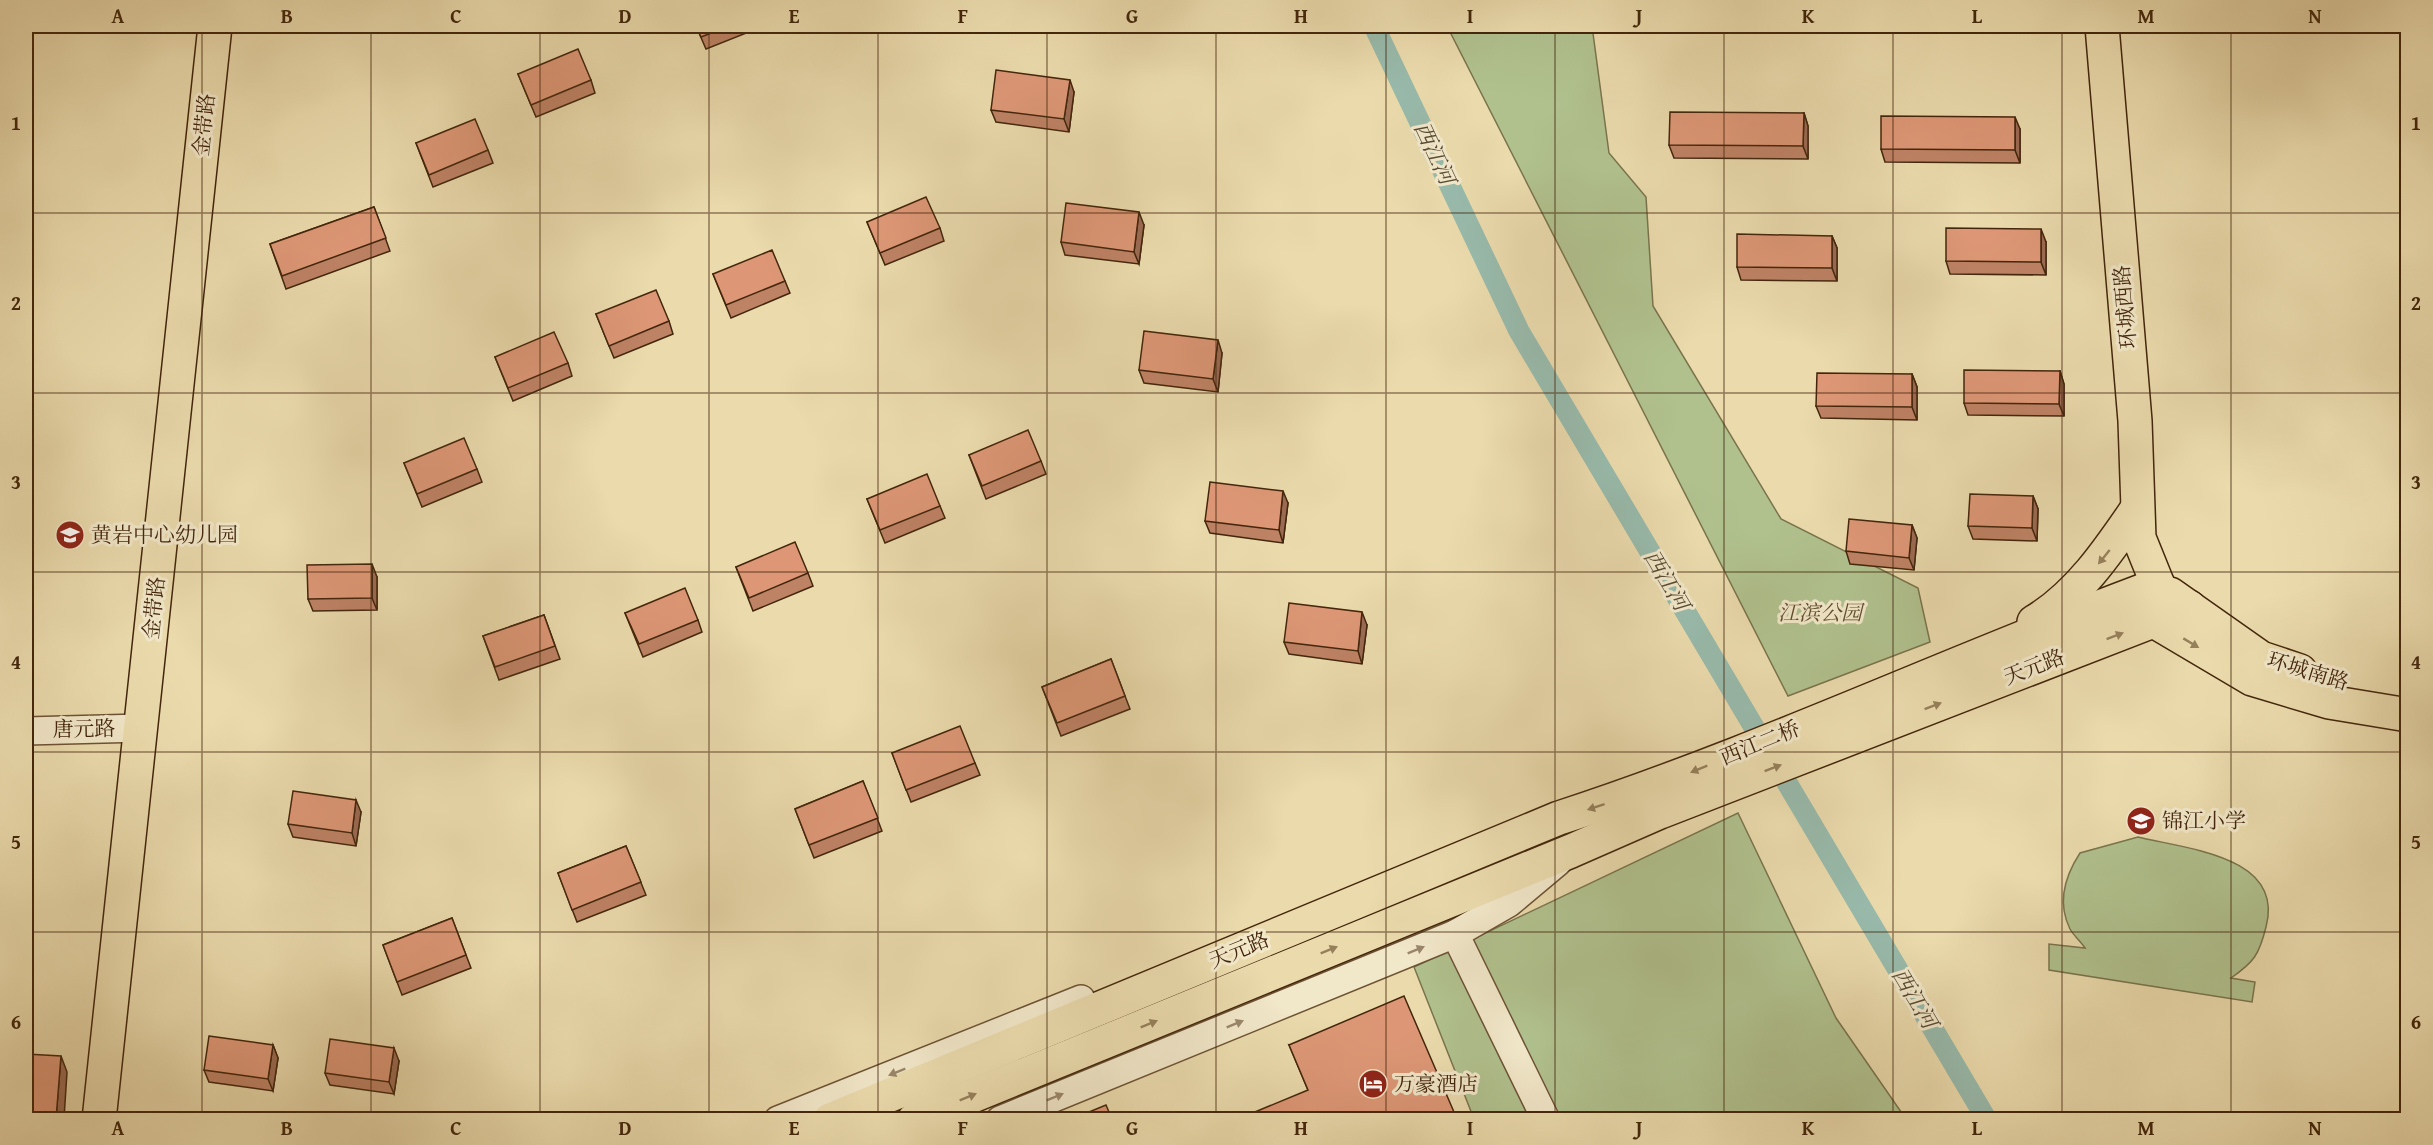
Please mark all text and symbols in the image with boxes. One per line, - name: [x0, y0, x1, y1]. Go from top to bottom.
- text: A: [112, 1, 125, 30]
- text: B: [281, 1, 293, 30]
- text: C: [450, 1, 462, 30]
- text: D: [618, 1, 632, 30]
- text: E: [789, 1, 800, 30]
- text: F: [958, 1, 968, 30]
- text: G: [1126, 1, 1138, 30]
- text: H: [1294, 1, 1308, 30]
- text: I: [1467, 1, 1473, 30]
- text: J: [1633, 1, 1643, 30]
- text: K: [1802, 1, 1815, 30]
- text: L: [1972, 1, 1983, 30]
- text: M: [2137, 1, 2155, 30]
- text: N: [2308, 1, 2322, 30]
- street label: 金带路: [185, 92, 222, 158]
- text: 1: [11, 108, 21, 137]
- text: 1: [2411, 108, 2421, 137]
- water label: 西江河: [1407, 116, 1465, 193]
- street label: 环城西路: [2105, 264, 2144, 350]
- text: 2: [11, 288, 21, 317]
- text: 2: [2411, 288, 2421, 317]
- text: 3: [11, 467, 21, 496]
- text: 3: [2411, 467, 2421, 496]
- school or university icon: 黄岩中心幼儿园: [54, 519, 86, 551]
- place label: 黄岩中心幼儿园: [91, 519, 238, 550]
- water label: 西江河: [1636, 543, 1700, 620]
- one-way arrow: [2098, 549, 2111, 564]
- street label: 金带路: [135, 575, 172, 641]
- park label: 江滨公园: [1778, 597, 1865, 628]
- one-way arrow: [2106, 631, 2124, 640]
- one-way arrow: [2183, 638, 2199, 649]
- street label: 天元路: [1999, 641, 2069, 692]
- street label: 环城南路: [2263, 643, 2353, 698]
- text: 4: [11, 647, 21, 676]
- text: 4: [2411, 647, 2421, 676]
- one-way arrow: [1924, 700, 1942, 710]
- street label: 唐元路: [52, 712, 116, 745]
- street label: 西江二桥: [1715, 712, 1805, 773]
- one-way arrow: [1764, 762, 1782, 772]
- one-way arrow: [1689, 764, 1707, 774]
- one-way arrow: [1587, 802, 1605, 812]
- school or university icon: 锦江小学: [2125, 805, 2157, 837]
- place label: 锦江小学: [2162, 805, 2246, 836]
- text: 5: [11, 827, 21, 856]
- text: 5: [2411, 827, 2421, 856]
- street label: 天元路: [1204, 923, 1274, 976]
- one-way arrow: [1321, 945, 1339, 955]
- one-way arrow: [1407, 945, 1425, 955]
- water label: 西江河: [1884, 961, 1948, 1038]
- text: 6: [11, 1007, 21, 1036]
- text: 6: [2411, 1007, 2421, 1036]
- one-way arrow: [1140, 1019, 1158, 1028]
- one-way arrow: [1226, 1019, 1244, 1028]
- one-way arrow: [888, 1068, 906, 1077]
- hotel icon: 万豪酒店: [1357, 1068, 1389, 1100]
- place label: 万豪酒店: [1394, 1068, 1478, 1099]
- one-way arrow: [960, 1092, 978, 1102]
- one-way arrow: [1046, 1092, 1064, 1102]
- text: A: [112, 1113, 125, 1142]
- text: B: [281, 1113, 293, 1142]
- text: C: [450, 1113, 462, 1142]
- text: D: [618, 1113, 632, 1142]
- text: E: [789, 1113, 800, 1142]
- text: F: [958, 1113, 968, 1142]
- text: G: [1126, 1113, 1138, 1142]
- text: H: [1294, 1113, 1308, 1142]
- text: I: [1467, 1113, 1473, 1142]
- text: J: [1633, 1113, 1643, 1142]
- text: K: [1802, 1113, 1815, 1142]
- text: L: [1972, 1113, 1983, 1142]
- text: M: [2137, 1113, 2155, 1142]
- text: N: [2308, 1113, 2322, 1142]

